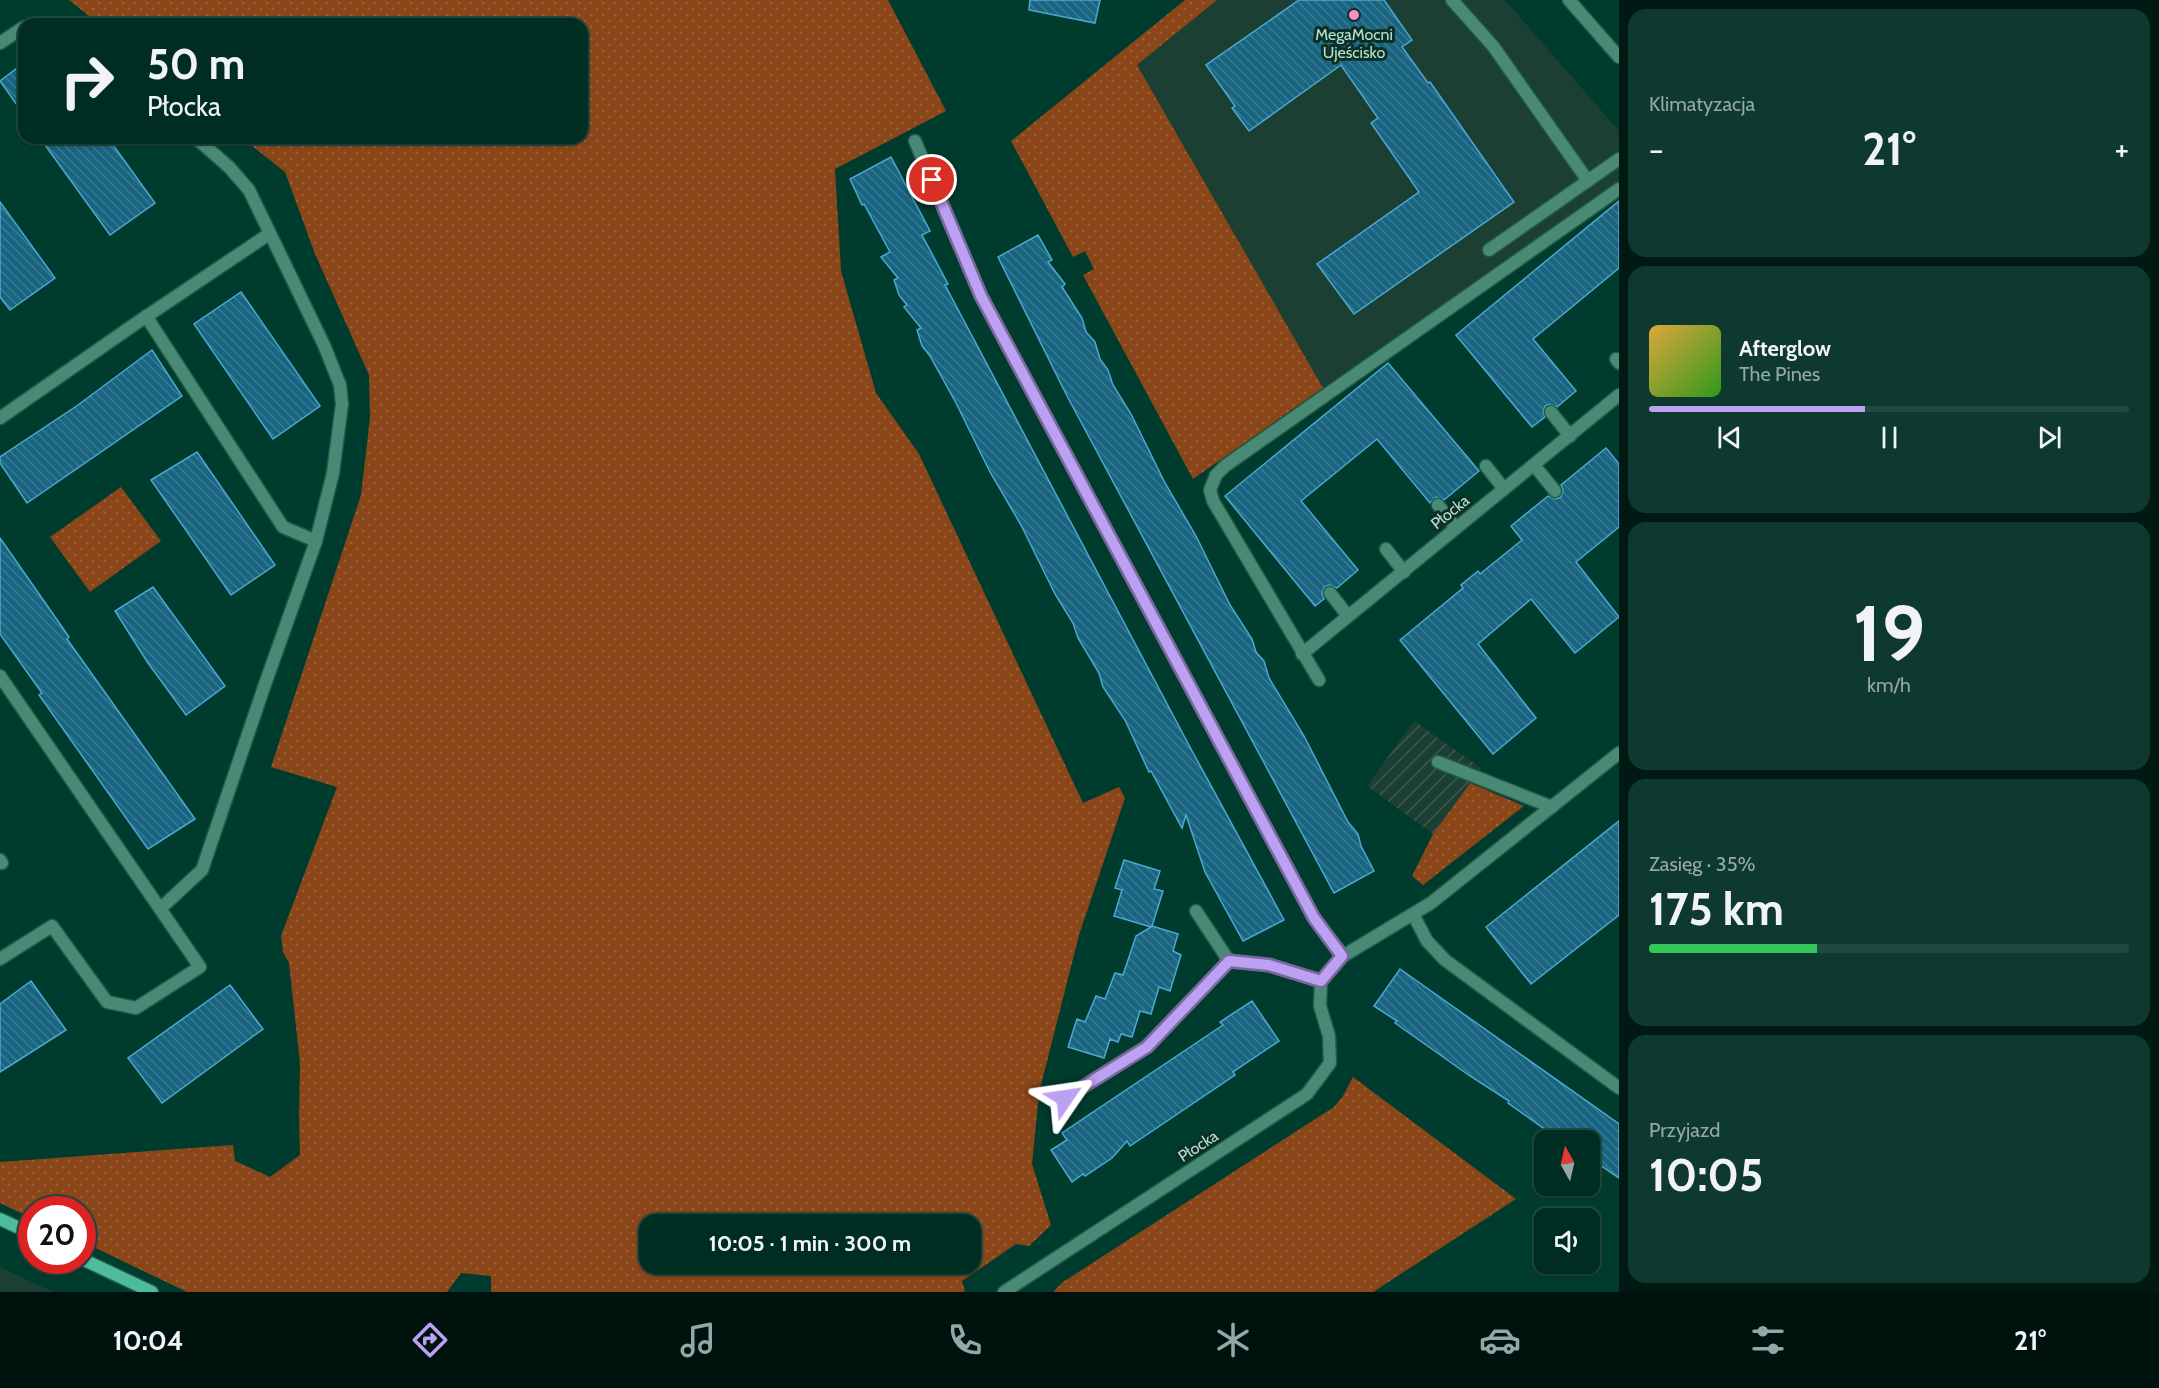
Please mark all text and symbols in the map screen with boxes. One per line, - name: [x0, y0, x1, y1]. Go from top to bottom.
- marker: MegaMocni Ujeścisko: [1347, 8, 1361, 22]
- place label: MegaMocni Ujeścisko: [1315, 25, 1393, 62]
- text: 50 m: [147, 38, 245, 90]
- icon: right: [48, 42, 126, 120]
- text: Płocka: [147, 90, 221, 123]
- text: Klimatyzacja: [1649, 92, 1755, 116]
- text: 21°: [1862, 122, 1916, 176]
- text: −: [1649, 129, 1664, 169]
- text: +: [2114, 129, 2129, 169]
- pin: [906, 154, 957, 205]
- icon: arrive: [915, 163, 948, 196]
- text: Afterglow: [1739, 335, 1831, 362]
- text: The Pines: [1739, 362, 1820, 386]
- icon: previous: [1713, 421, 1746, 454]
- icon: pause: [1873, 421, 1906, 454]
- icon: next: [2033, 421, 2066, 454]
- street label: Płocka: [1427, 491, 1473, 533]
- text: 19: [1853, 586, 1925, 681]
- text: km/h: [1867, 673, 1911, 697]
- text: Zasięg · 35%: [1649, 852, 1755, 876]
- text: 175 km: [1649, 882, 1784, 936]
- position arrow: [1033, 1066, 1097, 1130]
- text: Przyjazd: [1649, 1118, 1720, 1142]
- street label: Płocka: [1174, 1126, 1222, 1166]
- north arrow: [1534, 1130, 1600, 1196]
- map controls: [1534, 1130, 1600, 1274]
- text: 10:05: [1649, 1148, 1763, 1202]
- speed limit sign: 20: [18, 1196, 96, 1274]
- button: sound: [1534, 1208, 1600, 1274]
- text: 10:05 · 1 min · 300 m: [709, 1230, 911, 1257]
- icon: directions: [409, 1319, 451, 1361]
- icon: music: [677, 1319, 719, 1361]
- icon: phone: [944, 1319, 986, 1361]
- icon: climate: [1212, 1319, 1254, 1361]
- icon: car: [1479, 1319, 1521, 1361]
- icon: filters: [1747, 1319, 1789, 1361]
- text: 10:04: [113, 1324, 184, 1357]
- text: 21°: [2014, 1324, 2046, 1357]

